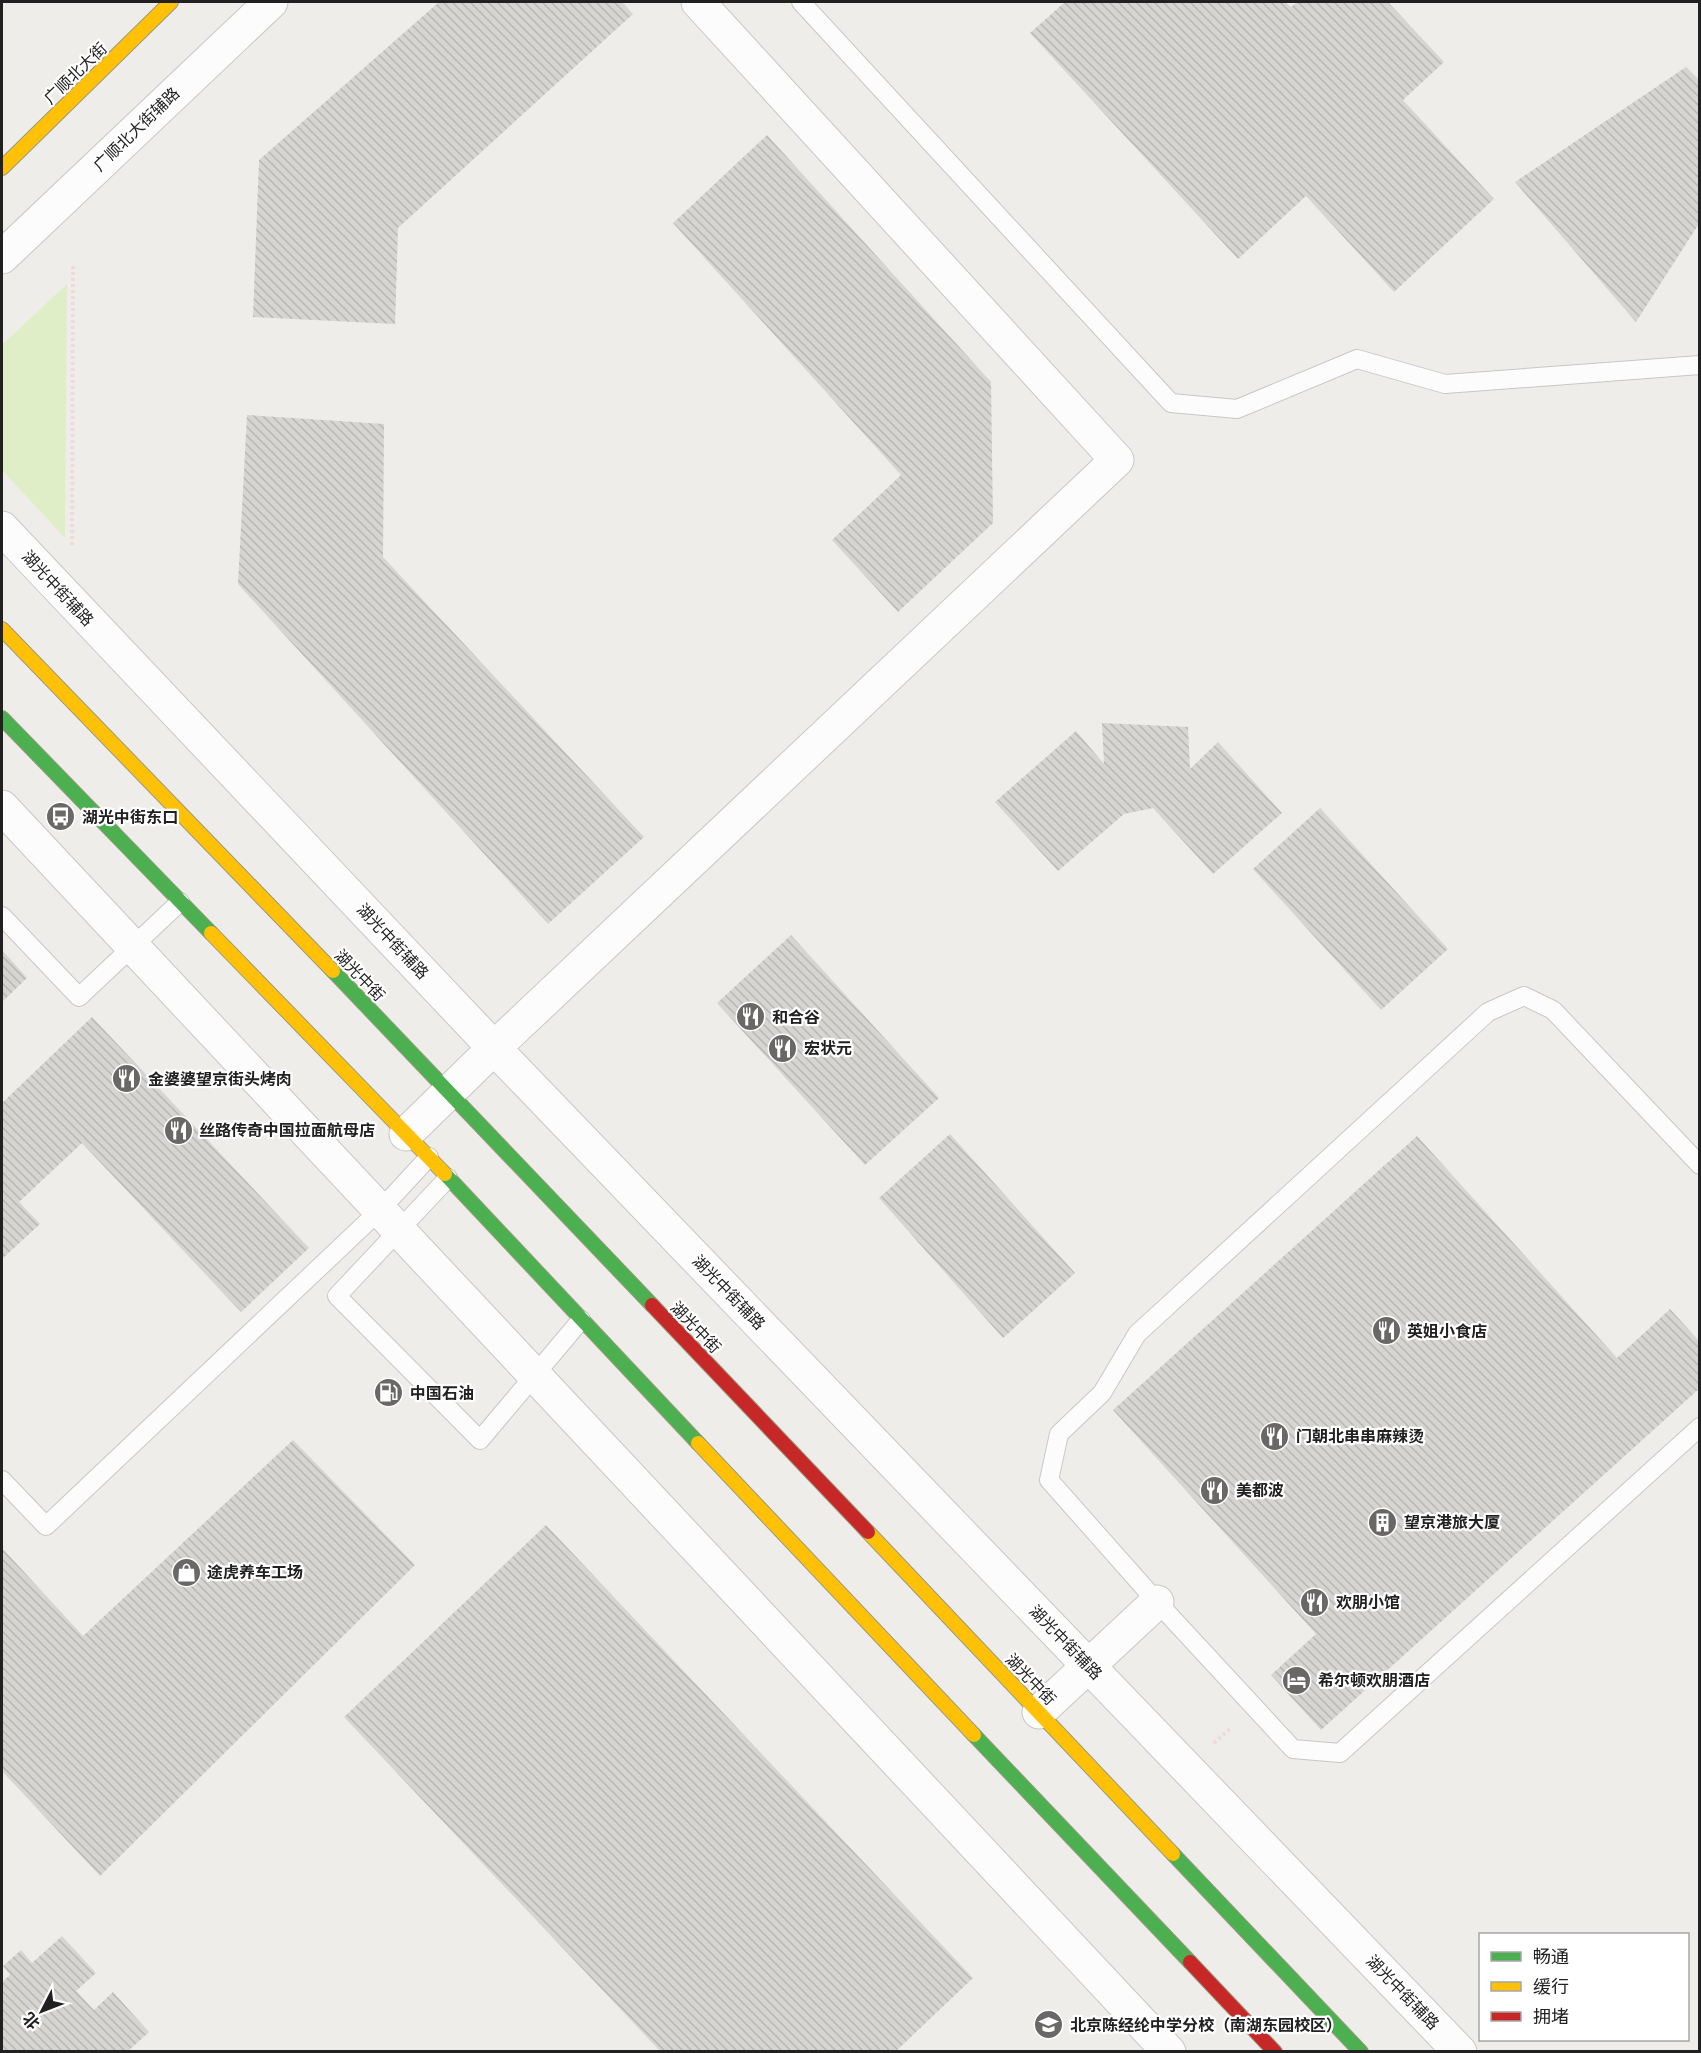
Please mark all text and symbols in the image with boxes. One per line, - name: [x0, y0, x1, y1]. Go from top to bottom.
- street label: 广顺北大街: [39, 38, 111, 108]
- street label: 广顺北大街辅路: [89, 83, 183, 175]
- street label: 湖光中街辅路: [18, 546, 98, 630]
- bus stop icon: 湖光中街东口: [45, 801, 77, 833]
- place label: 湖光中街东口: [82, 807, 178, 827]
- street label: 湖光中街辅路: [353, 899, 433, 983]
- street label: 湖光中街: [331, 945, 389, 1005]
- restaurant icon: 和合谷: [735, 1001, 767, 1033]
- place label: 和合谷: [772, 1007, 820, 1027]
- restaurant icon: 宏状元: [767, 1032, 799, 1064]
- place label: 宏状元: [804, 1038, 852, 1058]
- restaurant icon: 金婆婆望京街头烤肉: [111, 1063, 143, 1095]
- place label: 金婆婆望京街头烤肉: [148, 1069, 292, 1089]
- restaurant icon: 丝路传奇中国拉面航母店: [162, 1114, 194, 1146]
- place label: 丝路传奇中国拉面航母店: [199, 1120, 375, 1140]
- street label: 湖光中街辅路: [689, 1251, 769, 1333]
- street label: 湖光中街: [667, 1297, 725, 1357]
- restaurant icon: 英姐小食店: [1370, 1315, 1402, 1347]
- place label: 英姐小食店: [1407, 1321, 1487, 1341]
- fuel station icon: 中国石油: [373, 1377, 405, 1409]
- place label: 中国石油: [410, 1383, 474, 1403]
- restaurant icon: 门朝北串串麻辣烫: [1259, 1420, 1291, 1452]
- place label: 门朝北串串麻辣烫: [1296, 1426, 1424, 1446]
- restaurant icon: 美都波: [1199, 1474, 1231, 1506]
- place label: 美都波: [1236, 1480, 1284, 1500]
- building icon: 望京港旅大厦: [1367, 1506, 1399, 1538]
- place label: 望京港旅大厦: [1404, 1512, 1500, 1532]
- shop icon: 途虎养车工场: [170, 1556, 202, 1588]
- place label: 途虎养车工场: [207, 1562, 303, 1582]
- restaurant icon: 欢朋小馆: [1299, 1586, 1331, 1618]
- place label: 欢朋小馆: [1336, 1592, 1400, 1612]
- street label: 湖光中街辅路: [1026, 1601, 1106, 1683]
- street label: 湖光中街: [1002, 1649, 1060, 1709]
- hotel icon: 希尔顿欢朋酒店: [1281, 1664, 1313, 1696]
- place label: 希尔顿欢朋酒店: [1318, 1670, 1430, 1690]
- legend: [1479, 1933, 1689, 2041]
- text: 畅通: [1533, 1945, 1569, 1968]
- street label: 湖光中街辅路: [1362, 1951, 1444, 2033]
- text: 缓行: [1533, 1975, 1569, 1998]
- north arrow: [12, 1981, 72, 2041]
- text: 拥堵: [1533, 2005, 1569, 2028]
- text: 北: [18, 2008, 44, 2034]
- school or university icon: 北京陈经纶中学分校（南湖东园校区）: [1033, 2009, 1065, 2041]
- place label: 北京陈经纶中学分校（南湖东园校区）: [1070, 2015, 1342, 2035]

